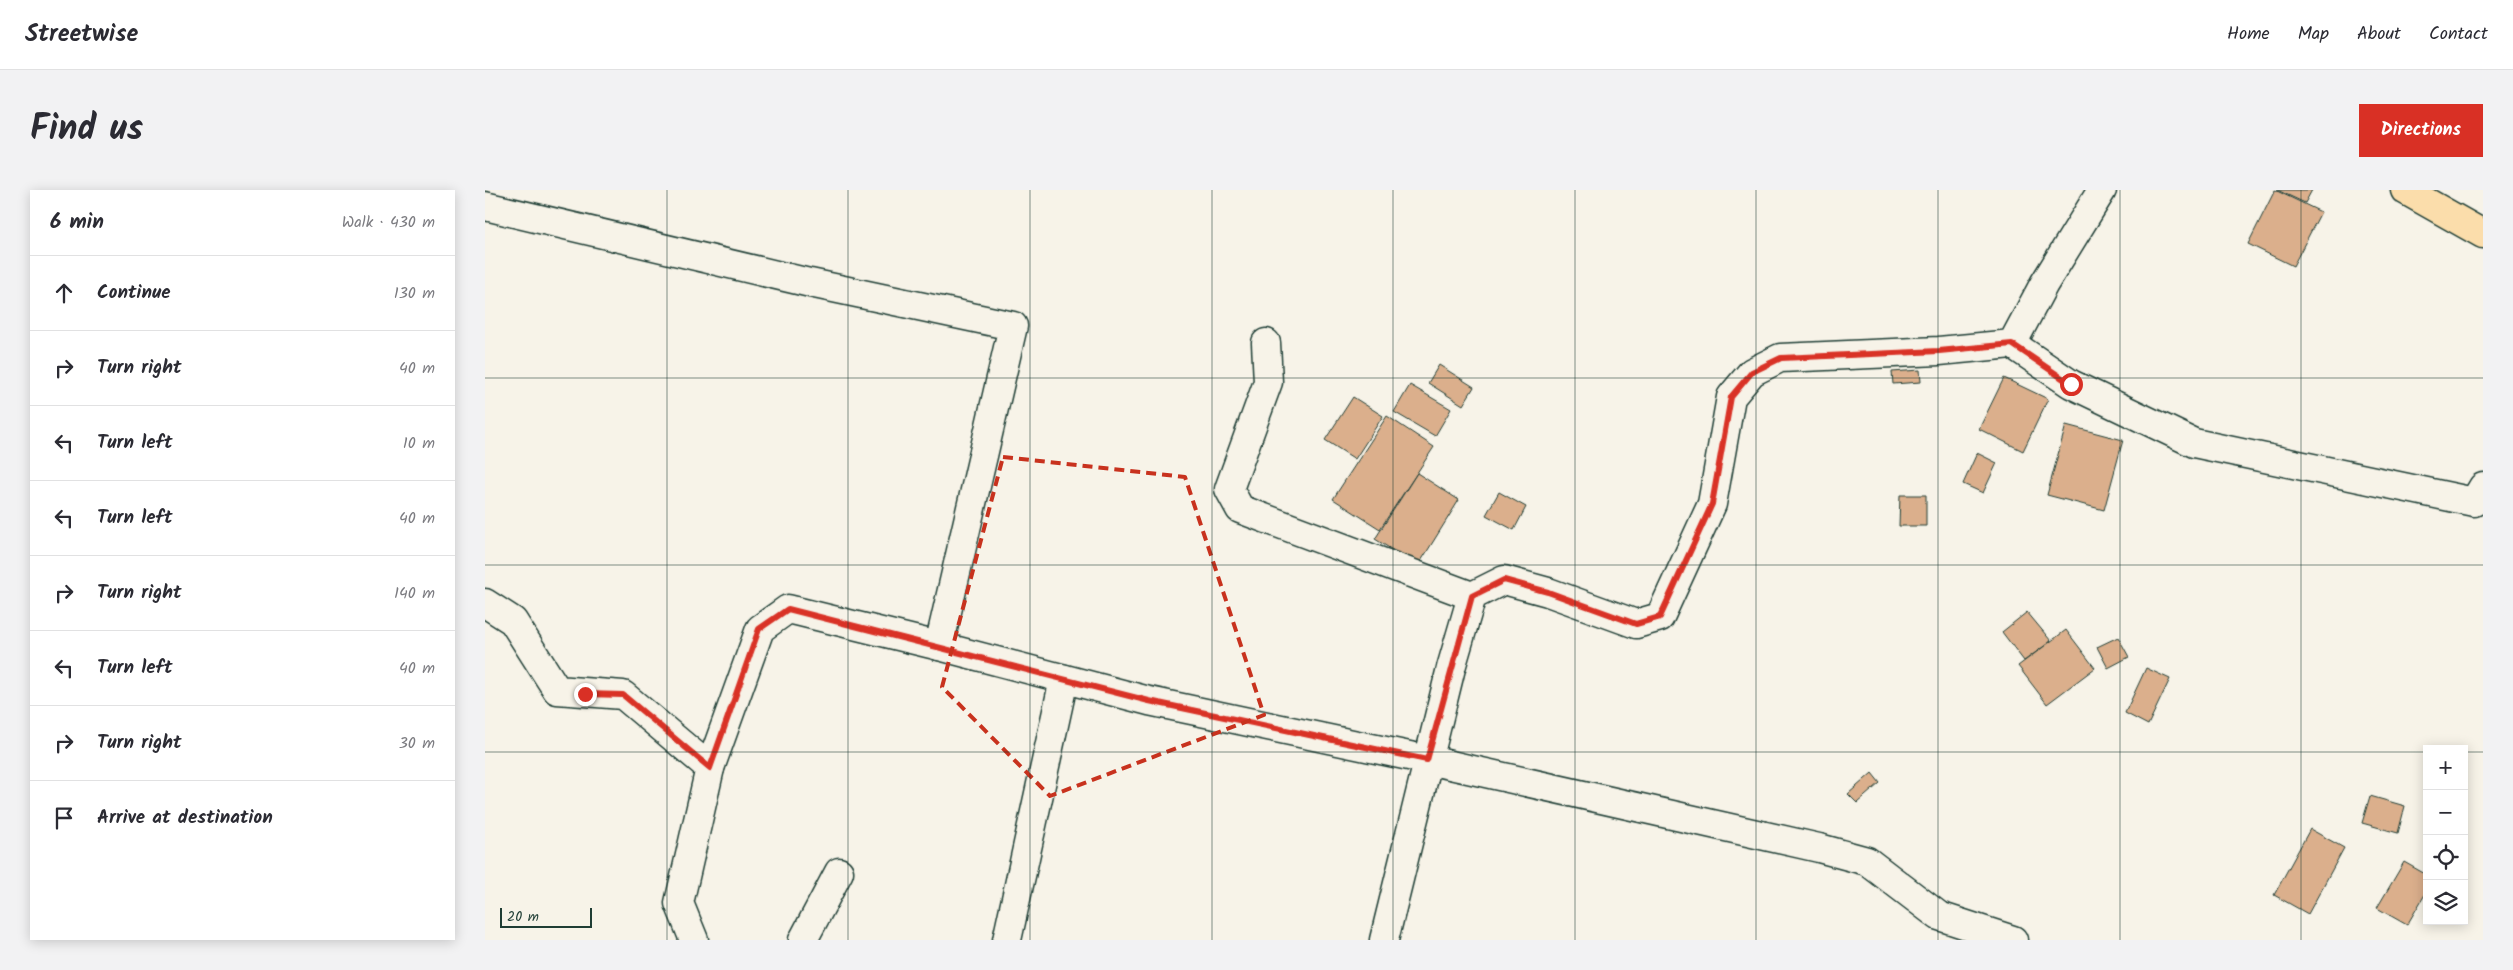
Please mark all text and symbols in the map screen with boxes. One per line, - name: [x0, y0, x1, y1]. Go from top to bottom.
- text: Streetwise: [25, 15, 138, 54]
- text: Home: [2227, 20, 2270, 49]
- text: Map: [2298, 20, 2329, 49]
- text: About: [2357, 20, 2401, 49]
- text: Contact: [2429, 20, 2488, 49]
- text: Find us: [30, 102, 143, 158]
- button: Directions: [2359, 104, 2483, 157]
- text: 6 min: [50, 206, 104, 239]
- text: Walk · 430 m: [342, 210, 435, 235]
- text: Continue: [97, 278, 170, 308]
- icon: ahead: [50, 279, 78, 307]
- text: 130 m: [394, 281, 435, 306]
- text: Turn right: [97, 353, 182, 383]
- icon: right: [50, 354, 78, 382]
- text: 40 m: [399, 356, 435, 381]
- route start: [2060, 373, 2083, 396]
- text: Turn left: [97, 428, 172, 458]
- icon: left: [50, 429, 78, 457]
- text: 10 m: [403, 431, 435, 456]
- text: Turn left: [97, 503, 172, 533]
- icon: left: [50, 504, 78, 532]
- text: 40 m: [399, 506, 435, 531]
- text: Turn right: [97, 578, 182, 608]
- icon: right: [50, 579, 78, 607]
- text: 140 m: [394, 581, 435, 606]
- text: Turn left: [97, 653, 172, 683]
- icon: left: [50, 654, 78, 682]
- text: 40 m: [399, 656, 435, 681]
- route end: [574, 683, 597, 706]
- text: Turn right: [97, 728, 182, 758]
- icon: right: [50, 729, 78, 757]
- text: 30 m: [399, 731, 435, 756]
- map controls: [2423, 745, 2468, 925]
- button: +: [2423, 745, 2468, 790]
- button: −: [2423, 790, 2468, 835]
- text: Arrive at destination: [97, 803, 273, 833]
- icon: arrive: [50, 804, 78, 832]
- button: locate: [2423, 835, 2468, 880]
- button: layers: [2423, 880, 2468, 925]
- scale bar: [500, 905, 593, 928]
- text: 20 m: [507, 906, 539, 928]

